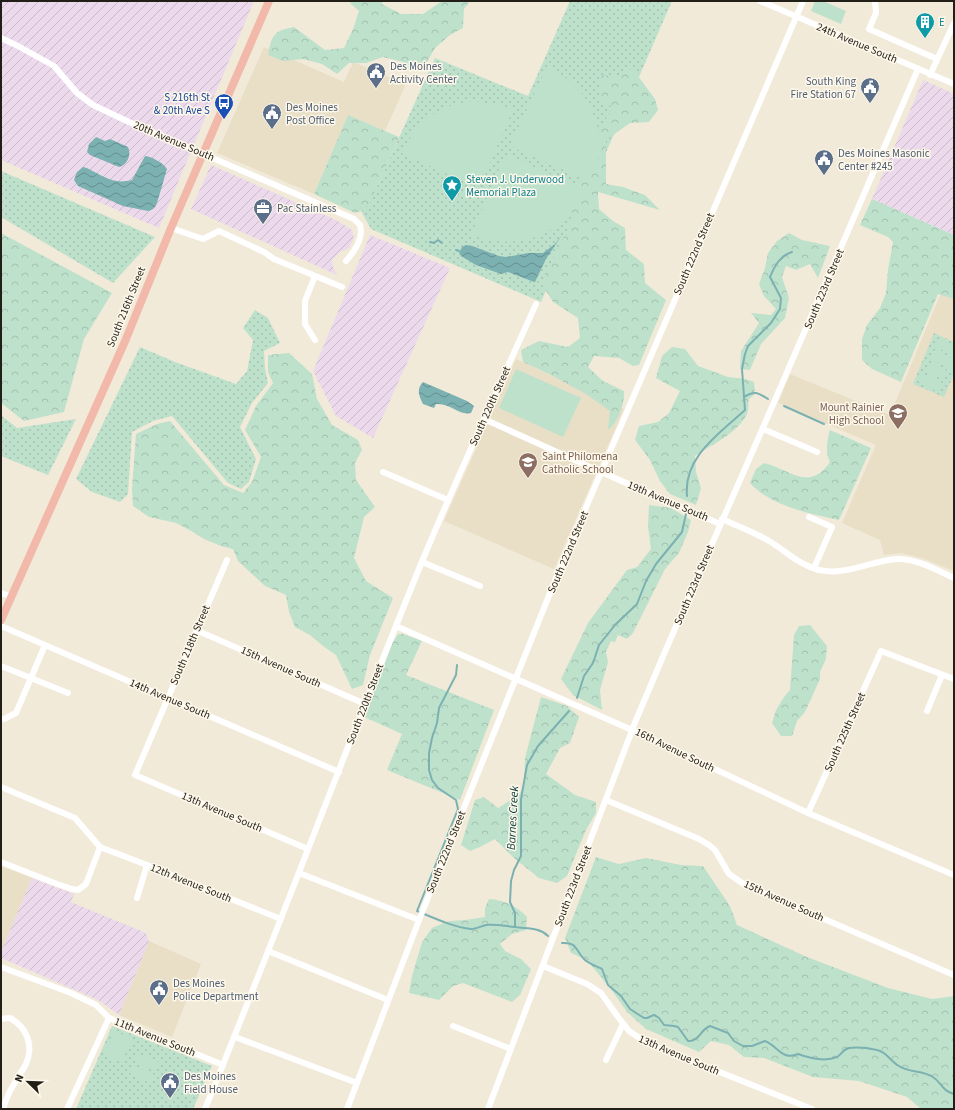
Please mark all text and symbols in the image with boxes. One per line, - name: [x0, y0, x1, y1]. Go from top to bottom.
- building icon: E: [914, 11, 936, 39]
- place label: E: [939, 15, 945, 30]
- street label: 24th Avenue South: [814, 19, 900, 67]
- place label: Des Moines Activity Center: [390, 59, 457, 87]
- public building icon: Des Moines Activity Center: [365, 61, 387, 89]
- place label: South King Fire Station 67: [790, 74, 856, 102]
- public building icon: South King Fire Station 67: [859, 76, 881, 104]
- place label: S 216th St & 20th Ave S: [154, 90, 210, 118]
- bus stop icon: S 216th St & 20th Ave S: [213, 92, 235, 120]
- place label: Des Moines Post Office: [286, 100, 338, 128]
- public building icon: Des Moines Post Office: [261, 102, 283, 130]
- street label: 20th Avenue South: [131, 117, 217, 165]
- place label: Des Moines Masonic Center #245: [838, 146, 930, 174]
- public building icon: Des Moines Masonic Center #245: [813, 148, 835, 176]
- place label: Steven J. Underwood Memorial Plaza: [466, 172, 564, 200]
- place icon: Steven J. Underwood Memorial Plaza: [441, 174, 463, 202]
- office icon: Pac Stainless: [252, 197, 274, 225]
- place label: Pac Stainless: [277, 201, 337, 216]
- street label: South 222nd Street: [670, 210, 718, 297]
- street label: South 223rd Street: [800, 246, 848, 331]
- street label: South 216th Street: [103, 264, 149, 349]
- street label: South 220th Street: [466, 364, 514, 448]
- place label: Mount Rainier High School: [820, 400, 884, 428]
- school or university icon: Mount Rainier High School: [887, 402, 909, 430]
- place label: Saint Philomena Catholic School: [542, 449, 618, 477]
- school or university icon: Saint Philomena Catholic School: [517, 451, 539, 479]
- street label: 19th Avenue South: [625, 477, 711, 525]
- street label: South 222nd Street: [544, 508, 592, 595]
- street label: South 223rd Street: [670, 542, 718, 627]
- street label: South 218th Street: [166, 602, 214, 687]
- street label: 15th Avenue South: [238, 643, 324, 691]
- street label: South 220th Street: [343, 661, 387, 747]
- street label: 14th Avenue South: [127, 675, 213, 723]
- street label: South 225th Street: [821, 690, 869, 774]
- street label: 16th Avenue South: [633, 724, 717, 776]
- water label: Barnes Creek: [503, 785, 523, 851]
- street label: 13th Avenue South: [179, 788, 265, 836]
- street label: South 222nd Street: [423, 808, 470, 896]
- street label: South 223rd Street: [551, 843, 595, 929]
- street label: 12th Avenue South: [148, 860, 234, 906]
- street label: 15th Avenue South: [741, 877, 827, 925]
- place label: Des Moines Police Department: [173, 976, 259, 1004]
- public building icon: Des Moines Police Department: [148, 978, 170, 1006]
- street label: 11th Avenue South: [112, 1014, 198, 1060]
- street label: 13th Avenue South: [636, 1031, 722, 1079]
- north arrow: [8, 1062, 48, 1102]
- place label: Des Moines Field House: [184, 1069, 238, 1097]
- public building icon: Des Moines Field House: [159, 1071, 181, 1099]
- text: N: [11, 1072, 28, 1085]

